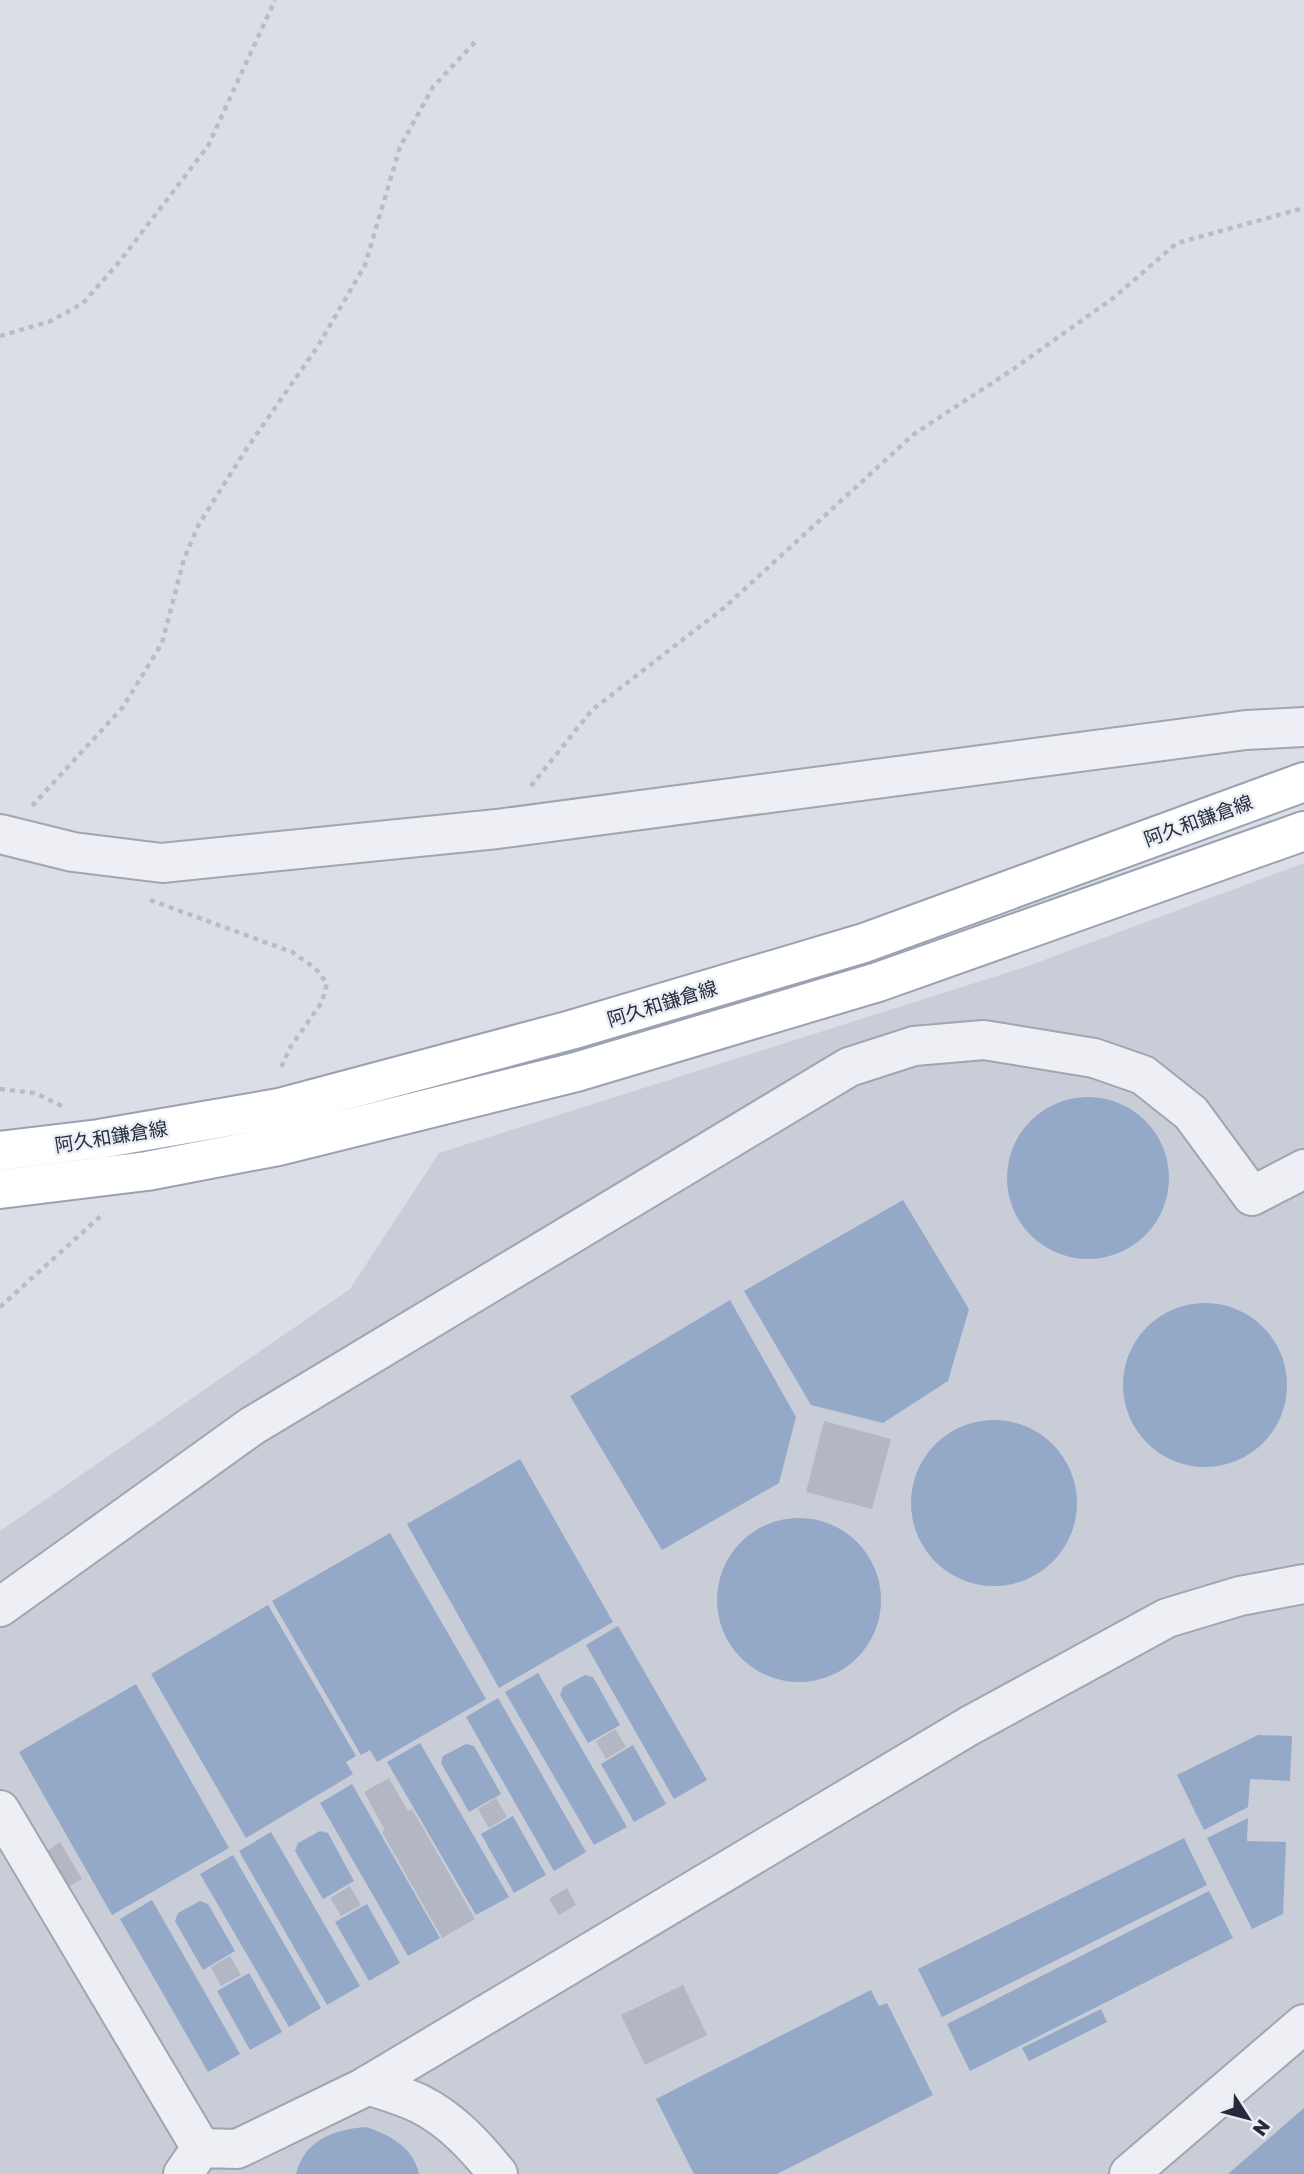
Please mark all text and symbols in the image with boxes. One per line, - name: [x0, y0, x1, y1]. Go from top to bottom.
- street label: 阿久和鎌倉線: [1140, 790, 1256, 850]
- street label: 阿久和鎌倉線: [604, 975, 720, 1031]
- street label: 阿久和鎌倉線: [53, 1116, 169, 1156]
- north arrow: [1213, 2083, 1283, 2153]
- text: N: [1249, 2116, 1276, 2141]

